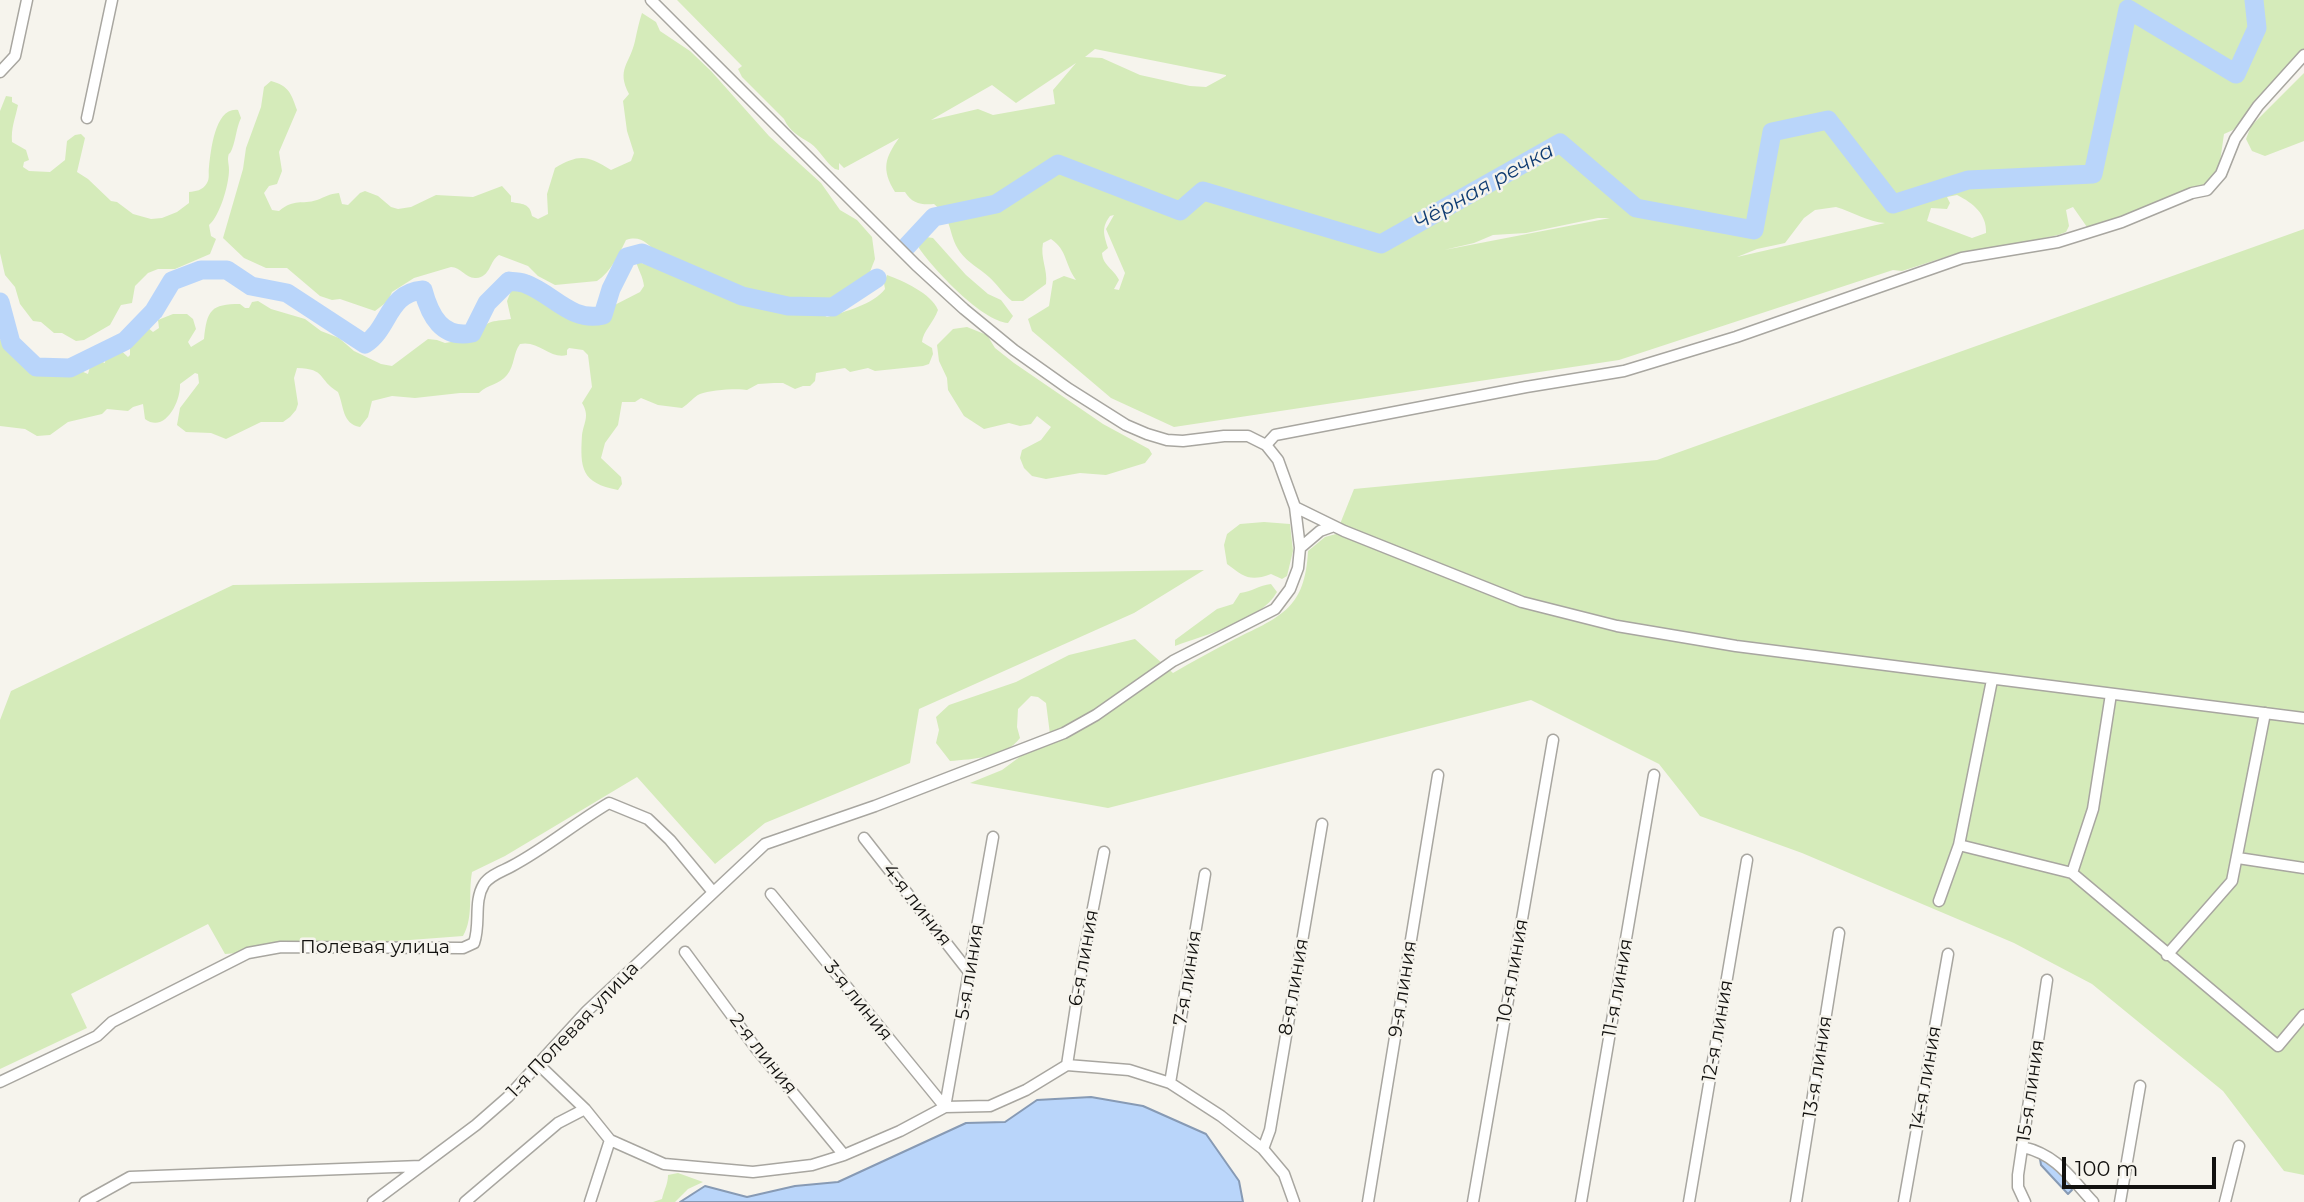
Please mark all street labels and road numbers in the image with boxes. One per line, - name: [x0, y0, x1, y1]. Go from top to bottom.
- street label: 4-я линия: [878, 859, 956, 951]
- street label: 6-я линия: [1064, 908, 1104, 1008]
- street label: 10-я линия: [1493, 917, 1533, 1025]
- street label: 5-я линия: [951, 923, 989, 1021]
- street label: 7-я линия: [1169, 929, 1207, 1027]
- street label: Полевая улица: [300, 936, 450, 958]
- street label: 8-я линия: [1274, 937, 1314, 1037]
- street label: 11-я линия: [1598, 937, 1638, 1039]
- street label: 9-я линия: [1384, 939, 1422, 1039]
- street label: 3-я линия: [819, 956, 897, 1046]
- street label: 1-я Полевая улица: [502, 957, 644, 1103]
- street label: 12-я линия: [1698, 978, 1738, 1084]
- street label: 2-я линия: [724, 1009, 802, 1099]
- street label: 13-я линия: [1799, 1014, 1837, 1120]
- street label: 14-я линия: [1906, 1024, 1946, 1132]
- street label: 15-я линия: [2013, 1038, 2049, 1144]

